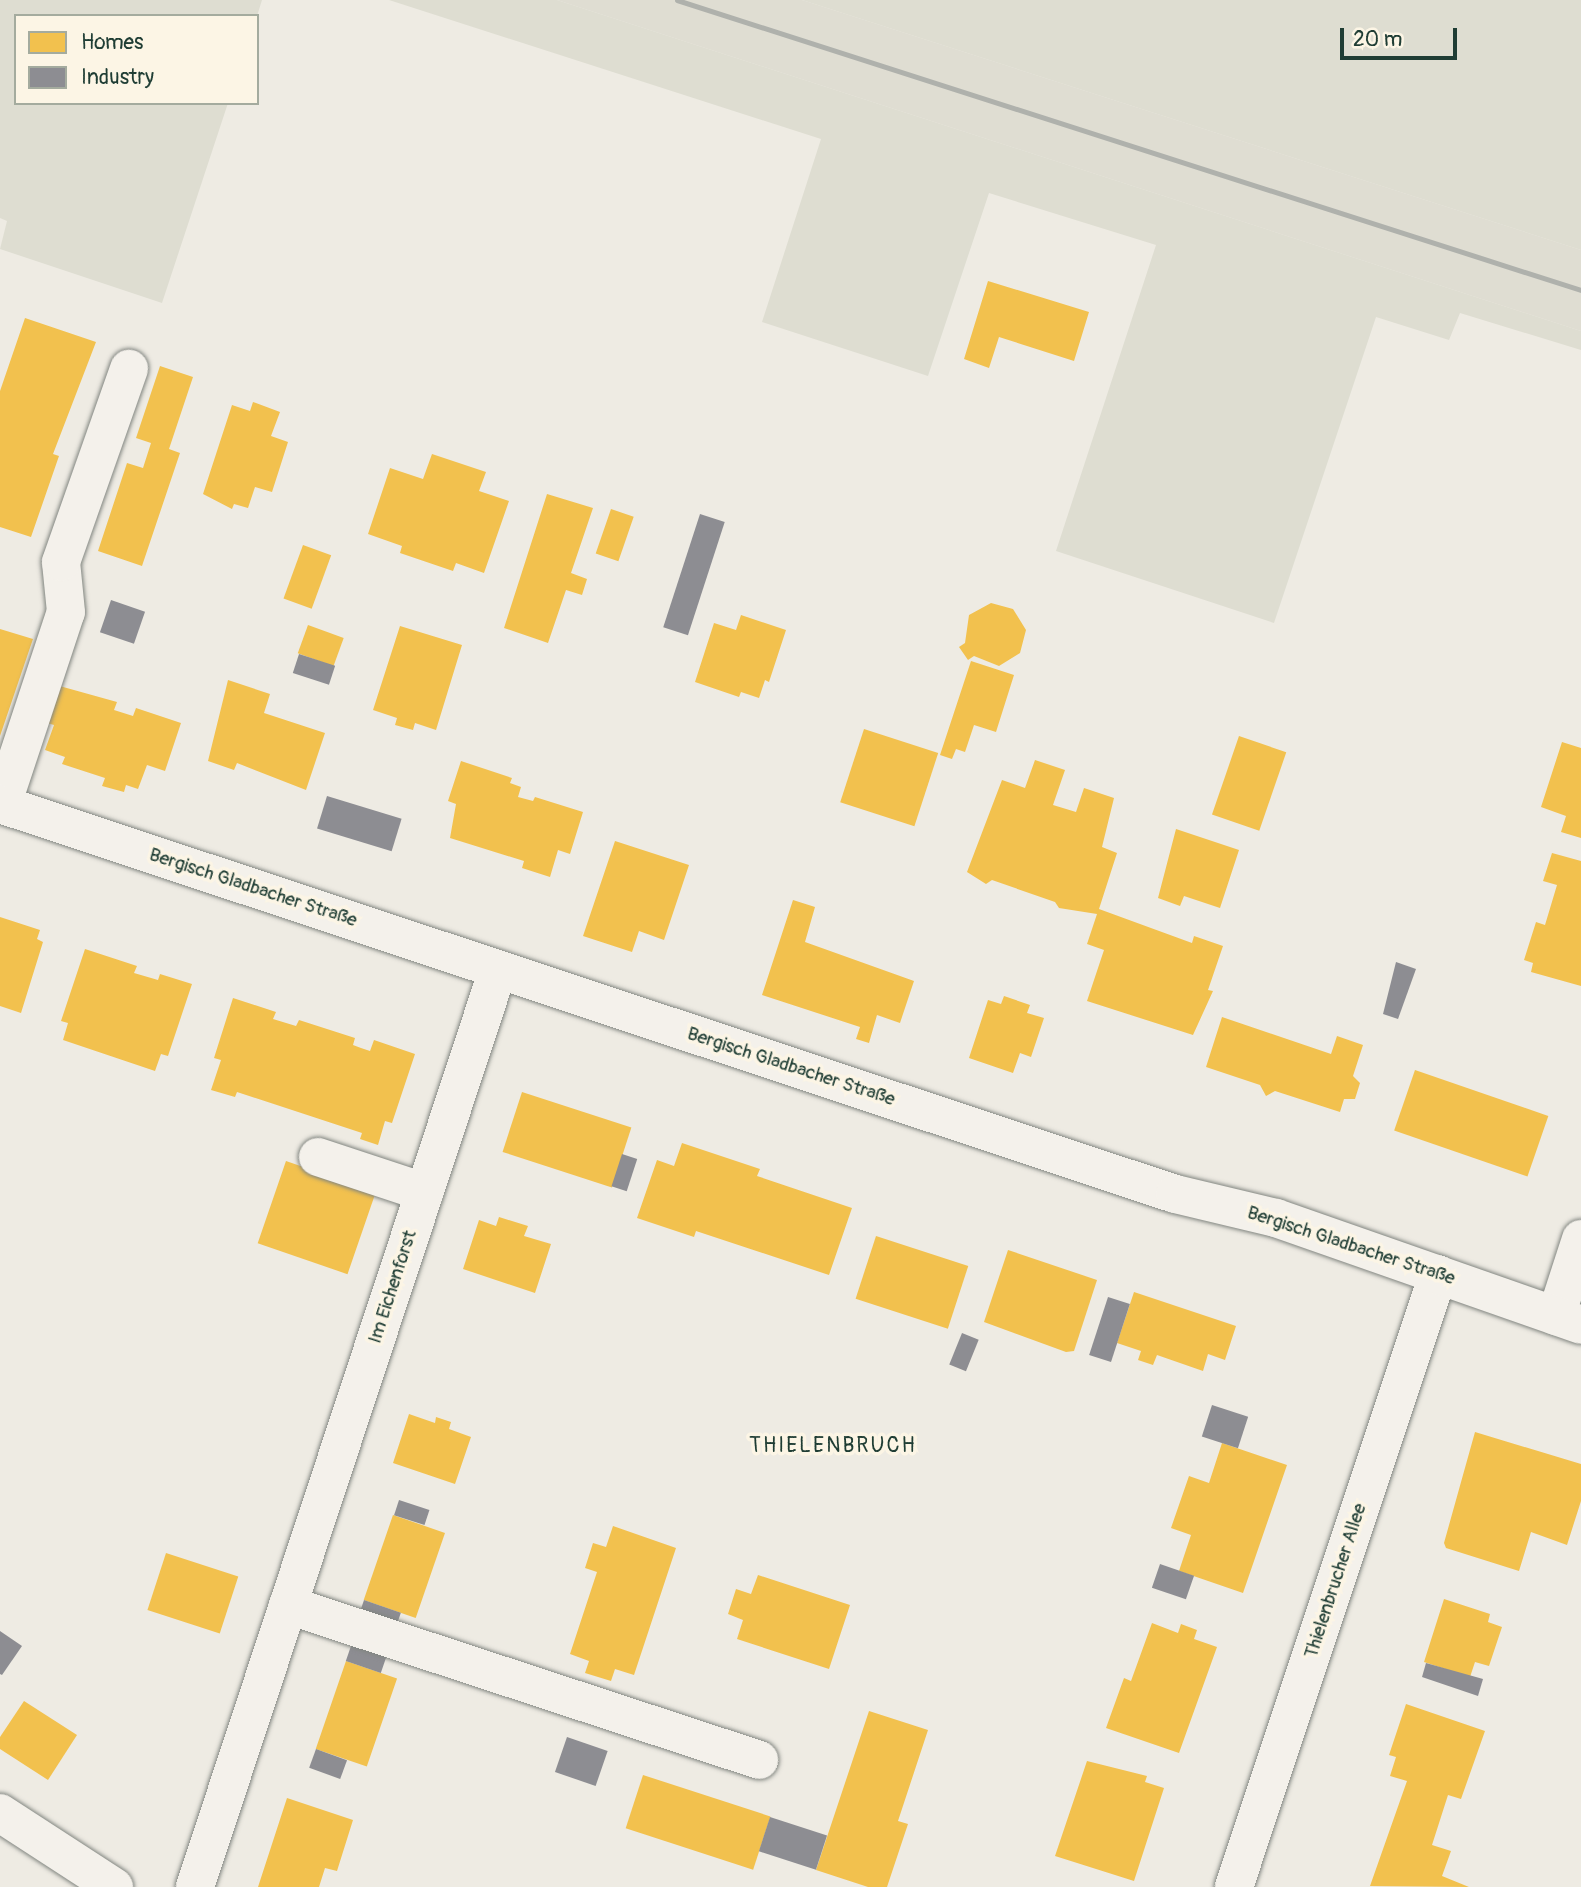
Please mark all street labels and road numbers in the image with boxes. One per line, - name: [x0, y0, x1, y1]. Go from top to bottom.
- street label: Bergisch Gladbacher Straße: [146, 844, 360, 932]
- street label: Bergisch Gladbacher Straße: [684, 1023, 898, 1111]
- street label: Bergisch Gladbacher Straße: [1244, 1202, 1458, 1290]
- street label: Im Eichenforst: [364, 1228, 422, 1346]
- street label: Thielenbrucher Allee: [1300, 1501, 1372, 1661]

